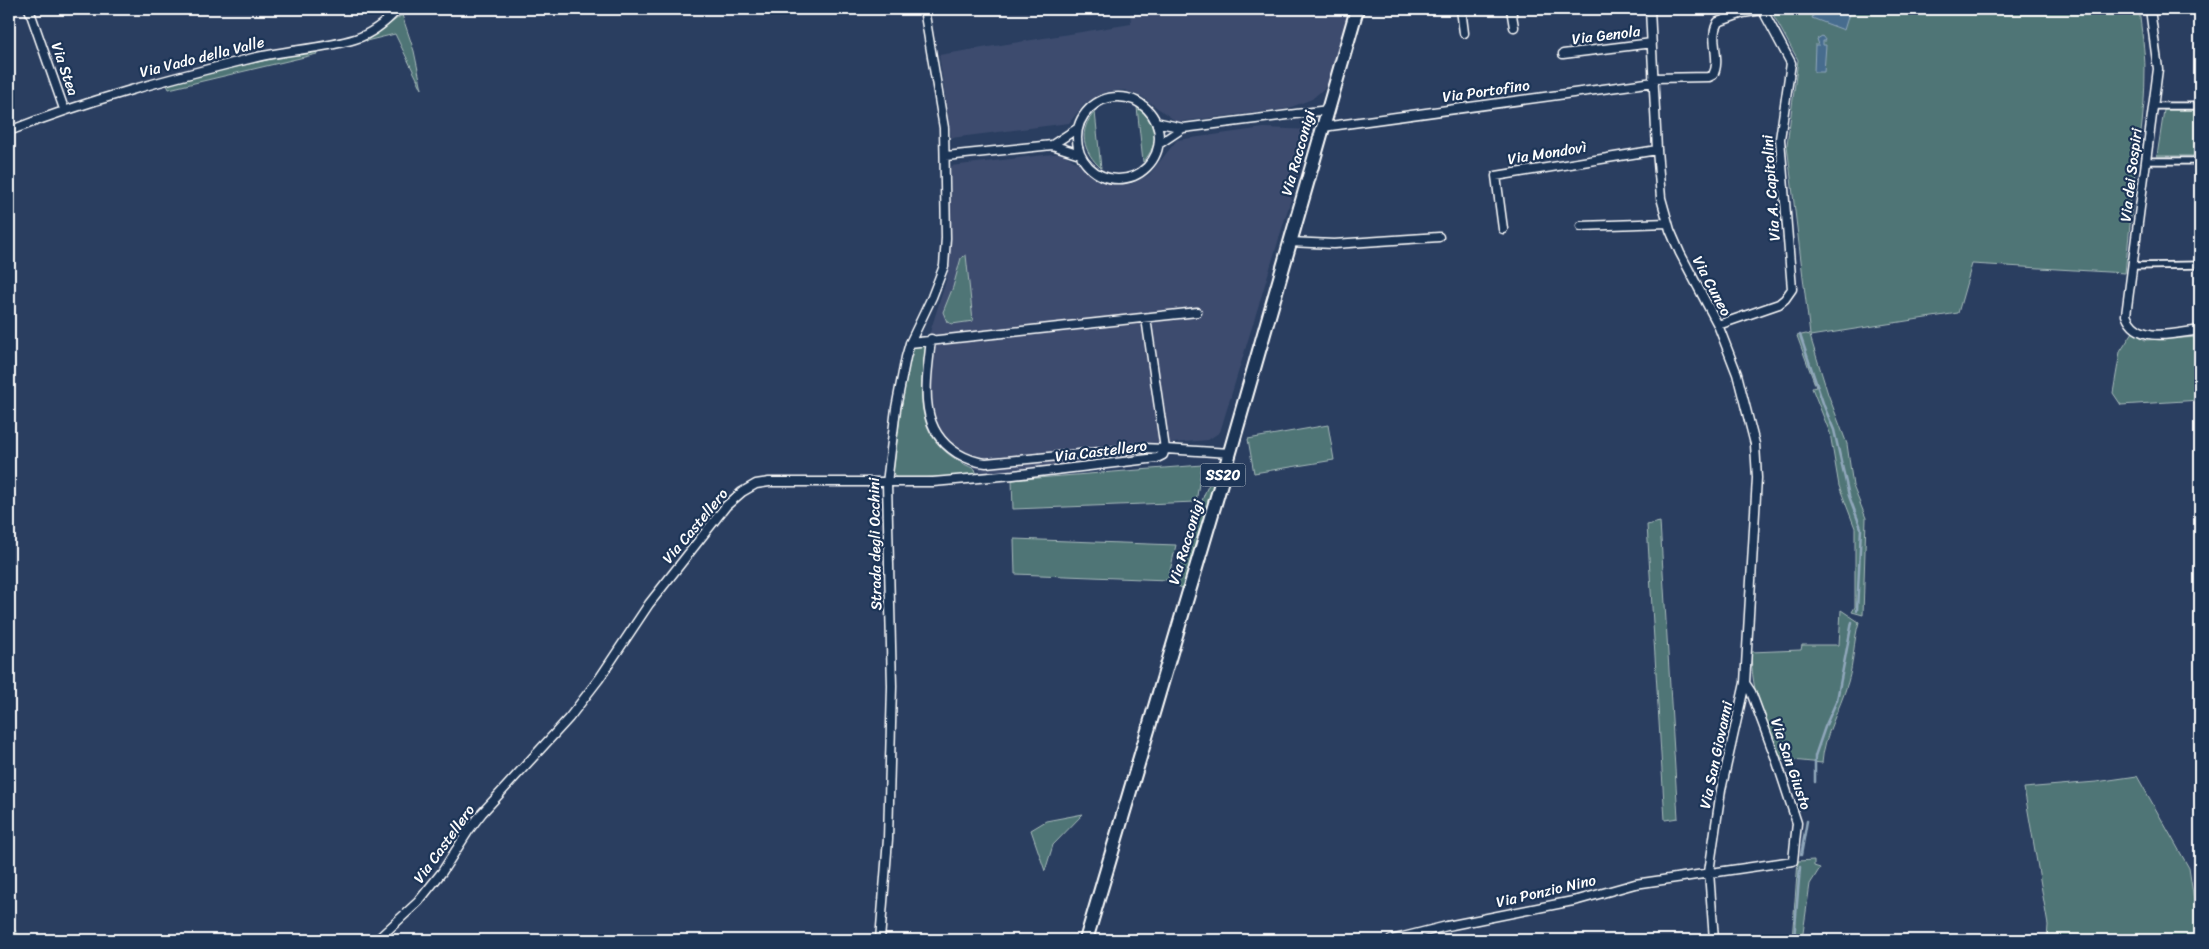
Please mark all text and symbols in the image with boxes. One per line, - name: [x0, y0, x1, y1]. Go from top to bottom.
- street label: Via Genola: [1570, 18, 1642, 52]
- street label: Via Vado della Valle: [137, 29, 267, 85]
- street label: Via Stea: [44, 39, 86, 100]
- street label: Via Portofino: [1441, 72, 1532, 110]
- street label: Via Racconigi: [1273, 106, 1323, 199]
- street label: Via dei Sospiri: [2112, 126, 2150, 223]
- street label: Via A. Capitolini: [1754, 133, 1788, 242]
- street label: Via Mondovì: [1506, 134, 1588, 172]
- street label: Via Cuneo: [1685, 251, 1739, 321]
- street label: Via Castellero: [1054, 432, 1149, 470]
- road number: SS20: [1200, 464, 1246, 486]
- street label: Strada degli Occhini: [861, 476, 889, 611]
- street label: Via Castellero: [655, 482, 735, 570]
- street label: Via Racconigi: [1161, 495, 1212, 588]
- street label: Via San Giovanni: [1692, 698, 1740, 811]
- street label: Via San Giusto: [1763, 715, 1819, 814]
- street label: Via Castellero: [406, 799, 482, 889]
- street label: Via Ponzio Nino: [1493, 867, 1599, 915]

